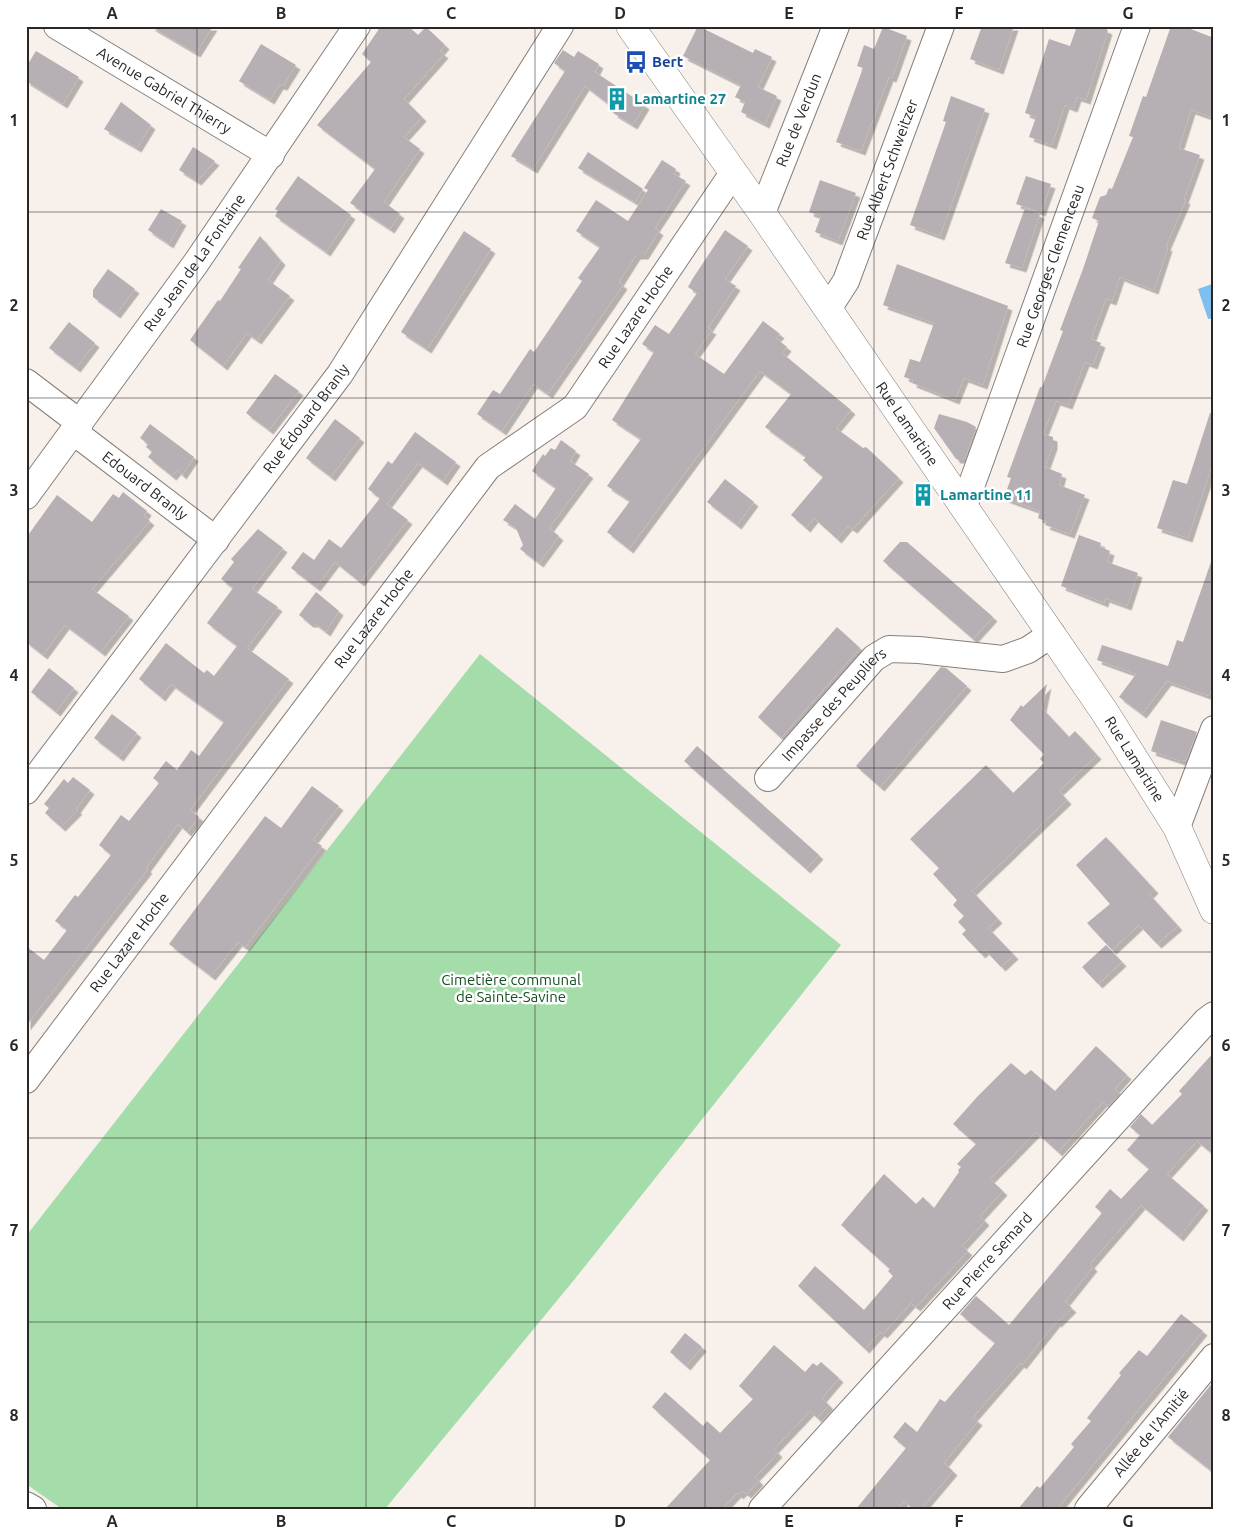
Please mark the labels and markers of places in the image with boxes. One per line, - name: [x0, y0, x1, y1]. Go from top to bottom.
- bus stop icon: Bert: [623, 49, 649, 75]
- place label: Bert: [652, 53, 684, 70]
- building icon: Lamartine 27: [604, 86, 630, 112]
- place label: Lamartine 27: [634, 90, 726, 107]
- building icon: Lamartine 11: [910, 482, 936, 508]
- place label: Lamartine 11: [940, 486, 1032, 503]

